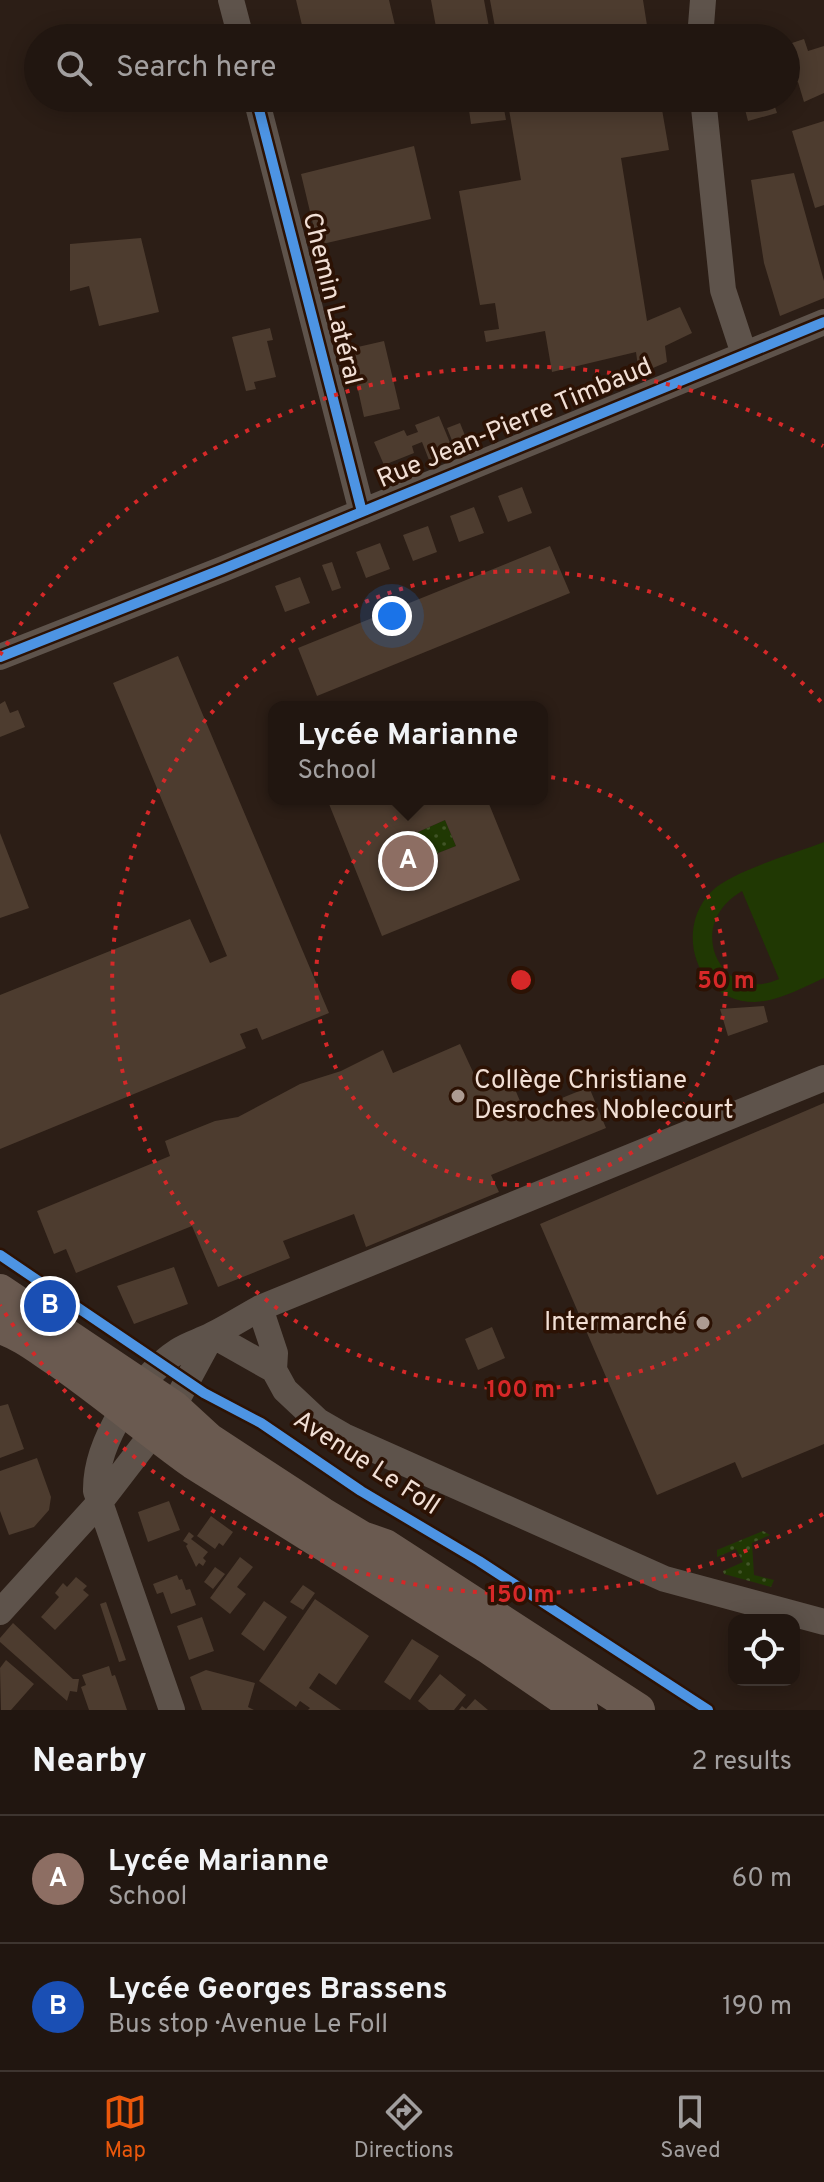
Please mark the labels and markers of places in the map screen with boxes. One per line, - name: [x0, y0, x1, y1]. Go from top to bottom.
- pin: A: [382, 831, 434, 891]
- centre of rings: [507, 966, 535, 994]
- place label: Collège Christiane Desroches Noblecourt: [474, 1065, 734, 1128]
- marker: Collège Christiane Desroches Noblecourt: [449, 1087, 467, 1105]
- pin: B: [24, 1276, 76, 1336]
- place label: Intermarché: [544, 1307, 687, 1340]
- marker: Intermarché: [694, 1314, 712, 1332]

